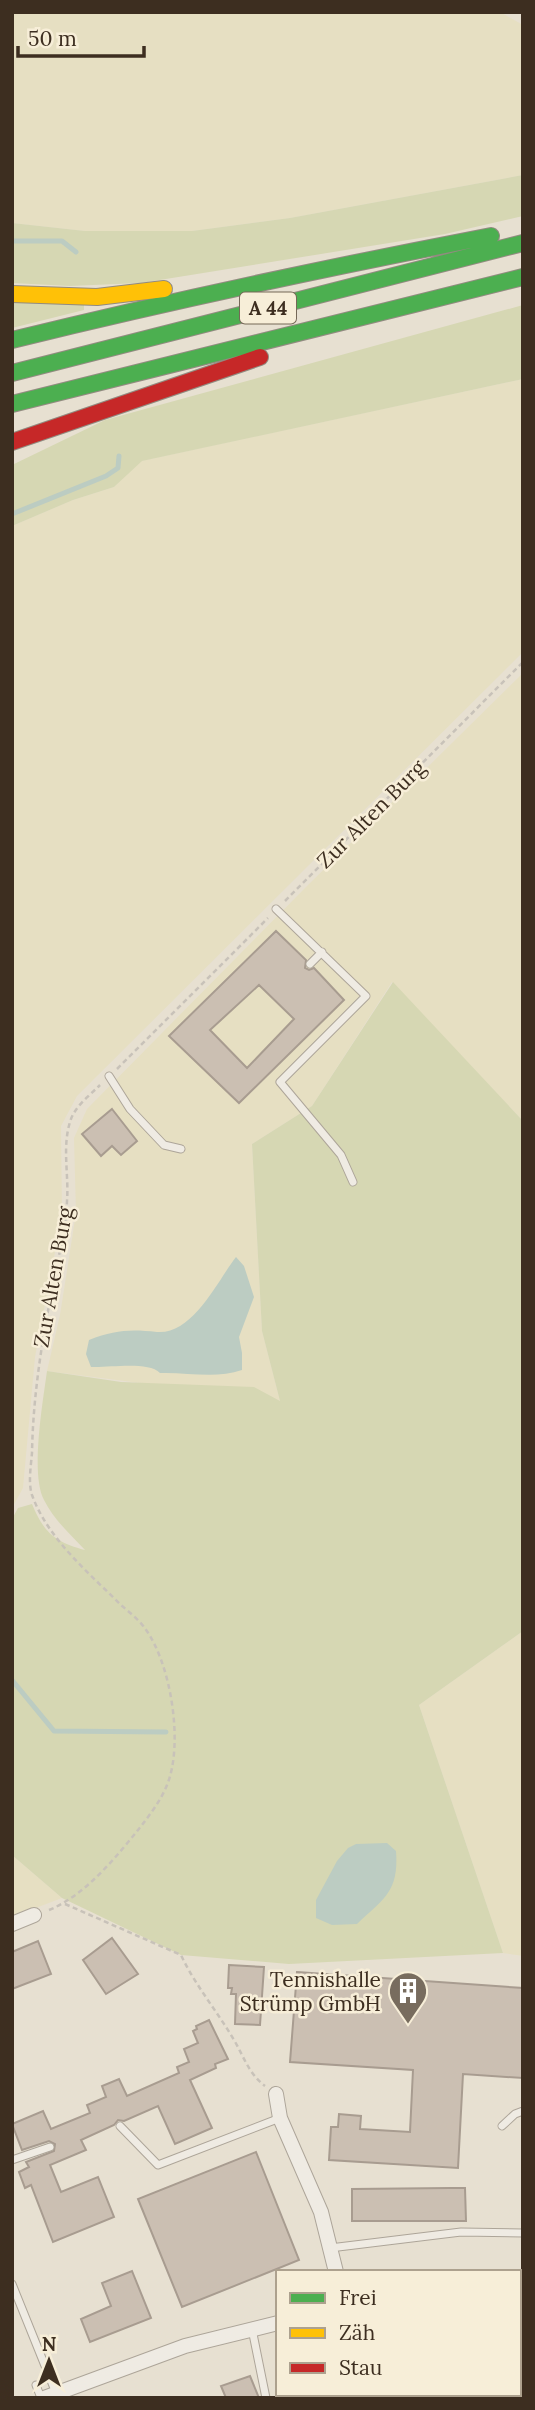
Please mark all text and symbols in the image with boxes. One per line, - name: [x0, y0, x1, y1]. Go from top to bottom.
- scale bar: [18, 14, 144, 58]
- text: 50 m: [28, 25, 77, 52]
- road number: A 44: [240, 292, 296, 324]
- street label: Zur Alten Burg: [311, 754, 431, 874]
- street label: Zur Alten Burg: [27, 1204, 79, 1350]
- place label: Tennishalle Strümp GmbH: [240, 1966, 381, 2017]
- building icon: Tennishalle Strümp GmbH: [387, 1970, 429, 2025]
- legend: [276, 2270, 521, 2396]
- text: Frei: [339, 2284, 377, 2311]
- text: Zäh: [339, 2319, 375, 2346]
- north arrow: [14, 2326, 84, 2396]
- text: N: [42, 2332, 57, 2356]
- text: Stau: [339, 2354, 382, 2381]

